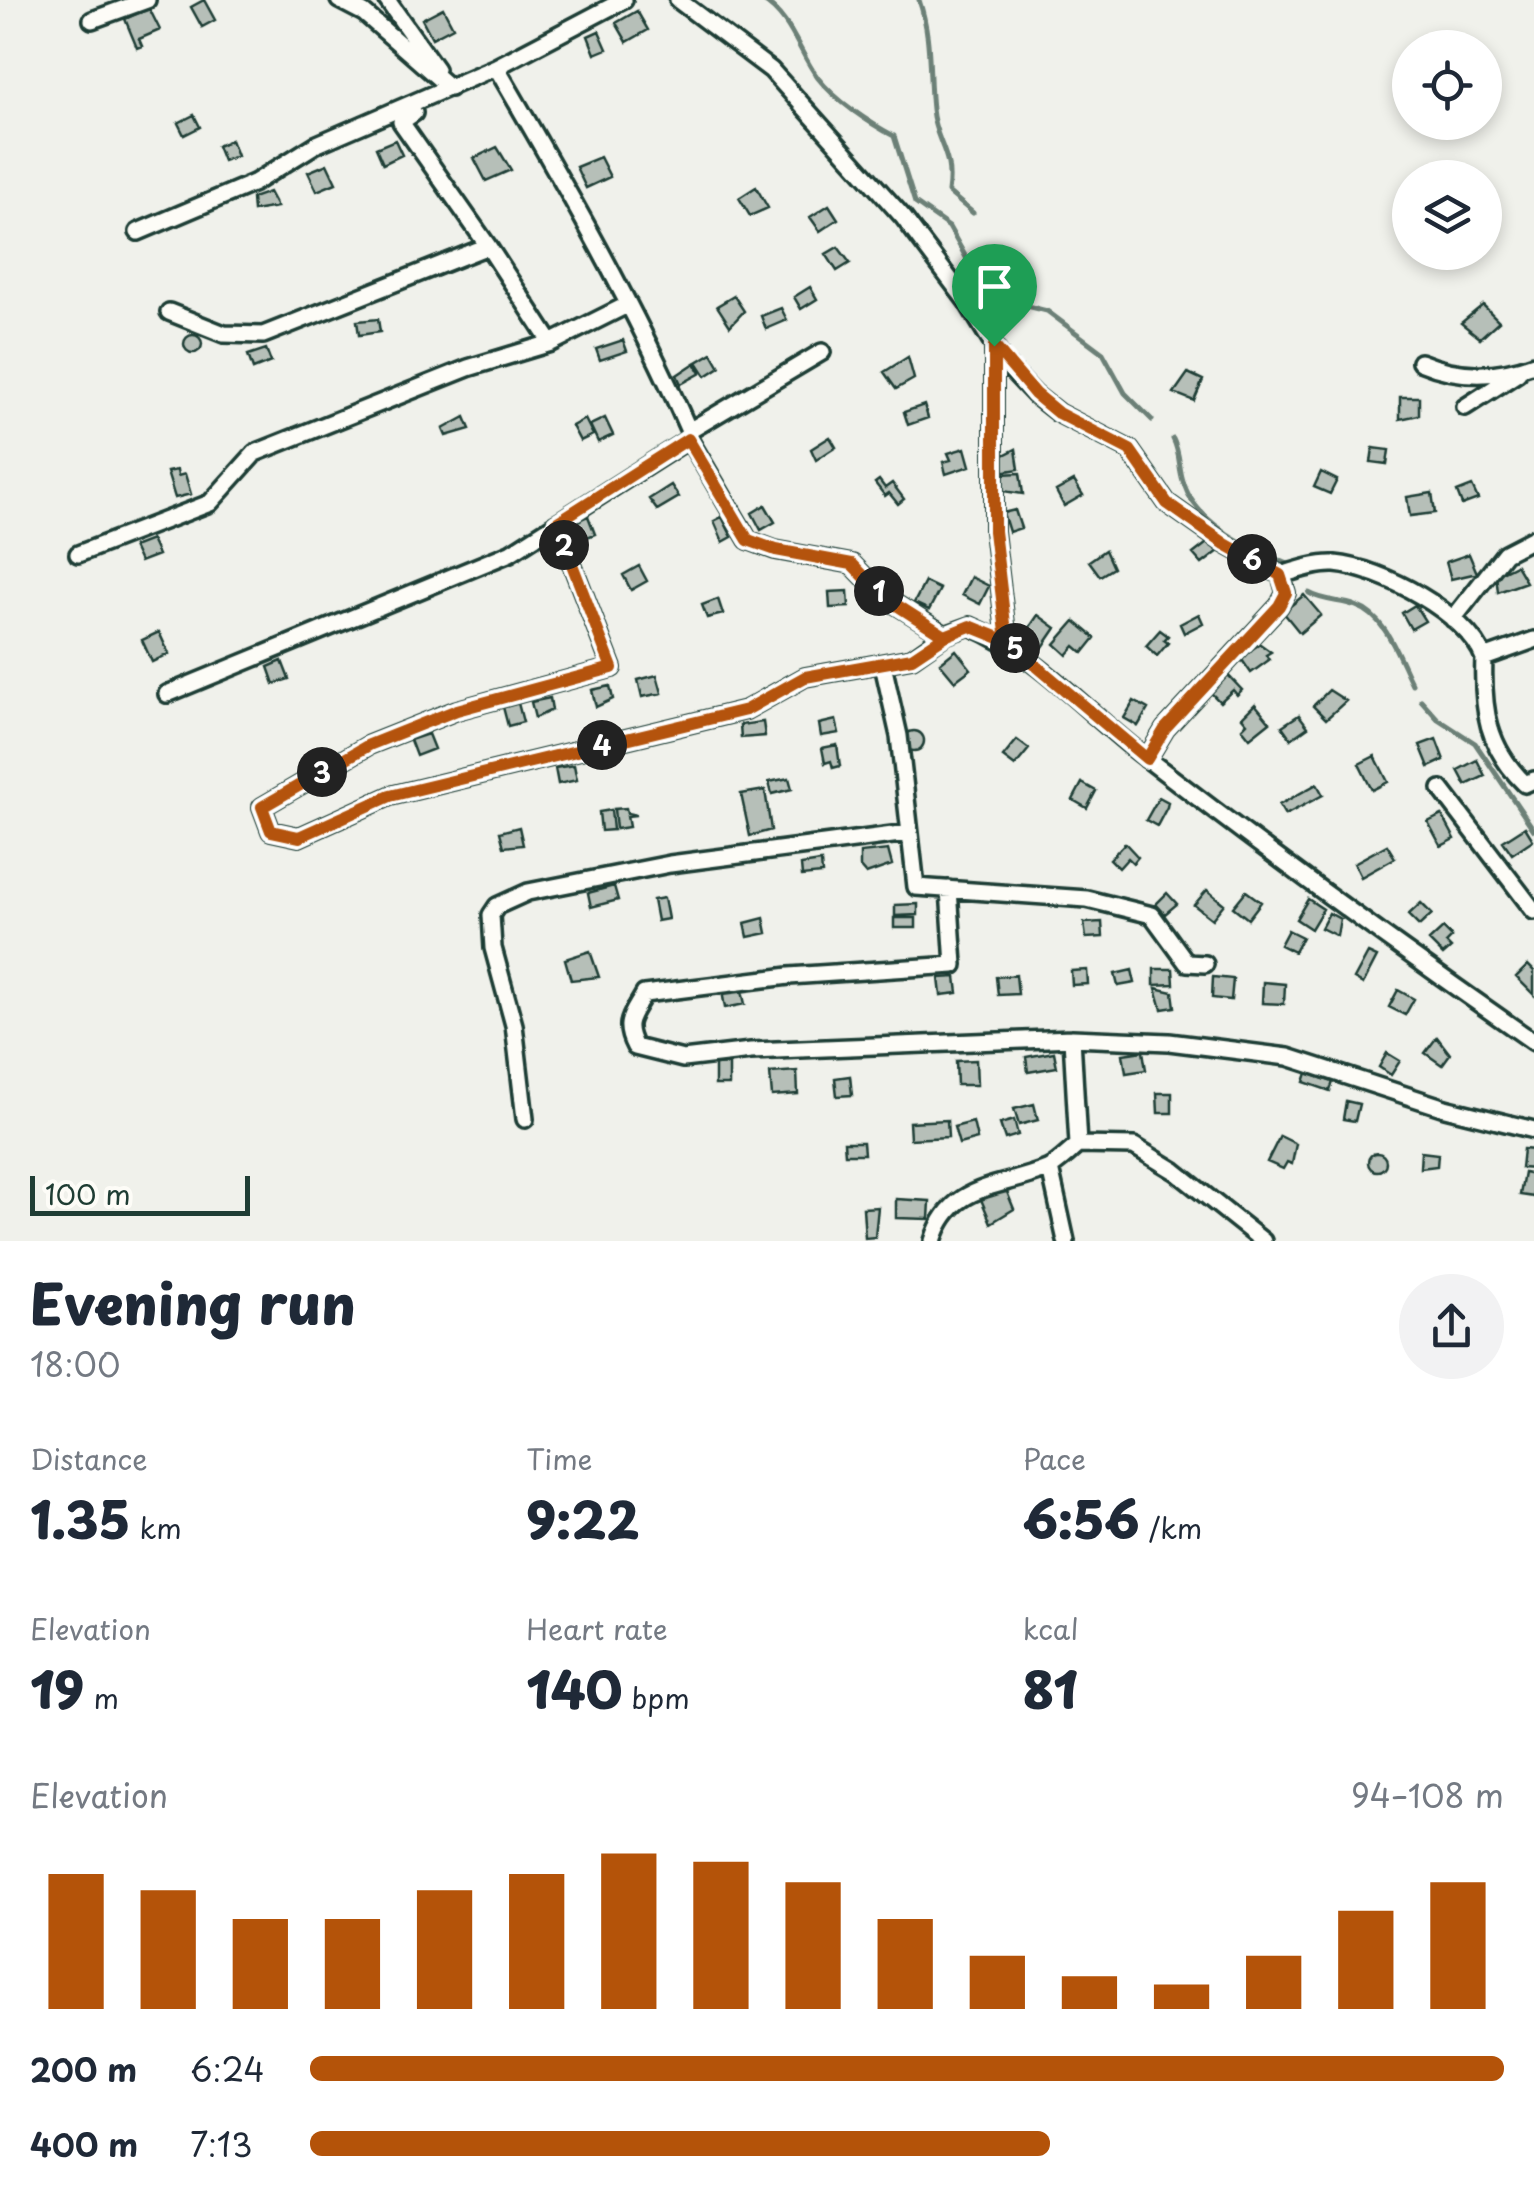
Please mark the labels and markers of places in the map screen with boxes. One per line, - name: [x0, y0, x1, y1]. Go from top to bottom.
- pin: [952, 244, 1037, 347]
- pin: 2: [539, 520, 589, 570]
- pin: 6: [1227, 534, 1277, 584]
- pin: 1: [854, 566, 904, 616]
- pin: 5: [990, 623, 1040, 673]
- pin: 4: [577, 720, 627, 770]
- pin: 3: [297, 747, 347, 797]

